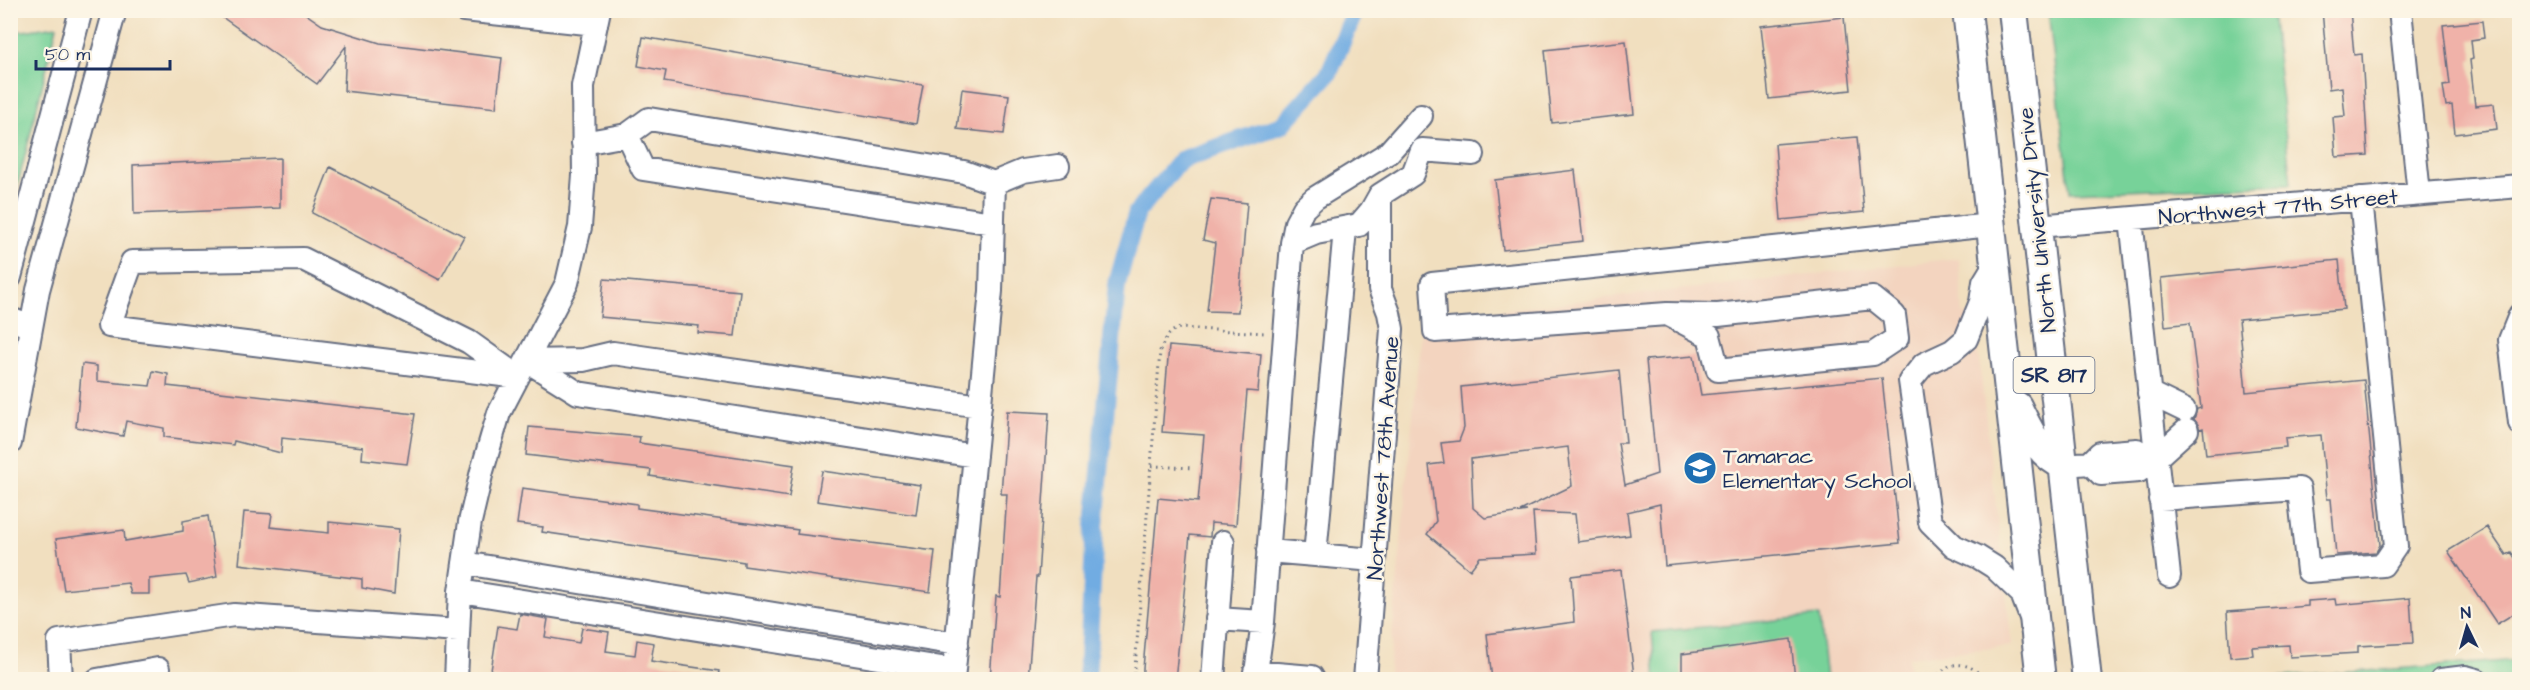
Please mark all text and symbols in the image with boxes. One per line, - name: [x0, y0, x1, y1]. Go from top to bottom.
- scale bar: [36, 33, 170, 71]
- text: 50 m: [45, 42, 90, 67]
- street label: North University Drive: [2010, 106, 2066, 334]
- street label: Northwest 77th Street: [2157, 182, 2399, 233]
- street label: Northwest 78th Avenue: [1360, 335, 1407, 581]
- road number: SR 817: [2014, 357, 2094, 393]
- place label: Tamarac Elementary School: [1723, 441, 1912, 498]
- school or university icon: Tamarac Elementary School: [1682, 450, 1718, 486]
- north arrow: [2437, 597, 2497, 657]
- text: N: [2460, 602, 2472, 624]

